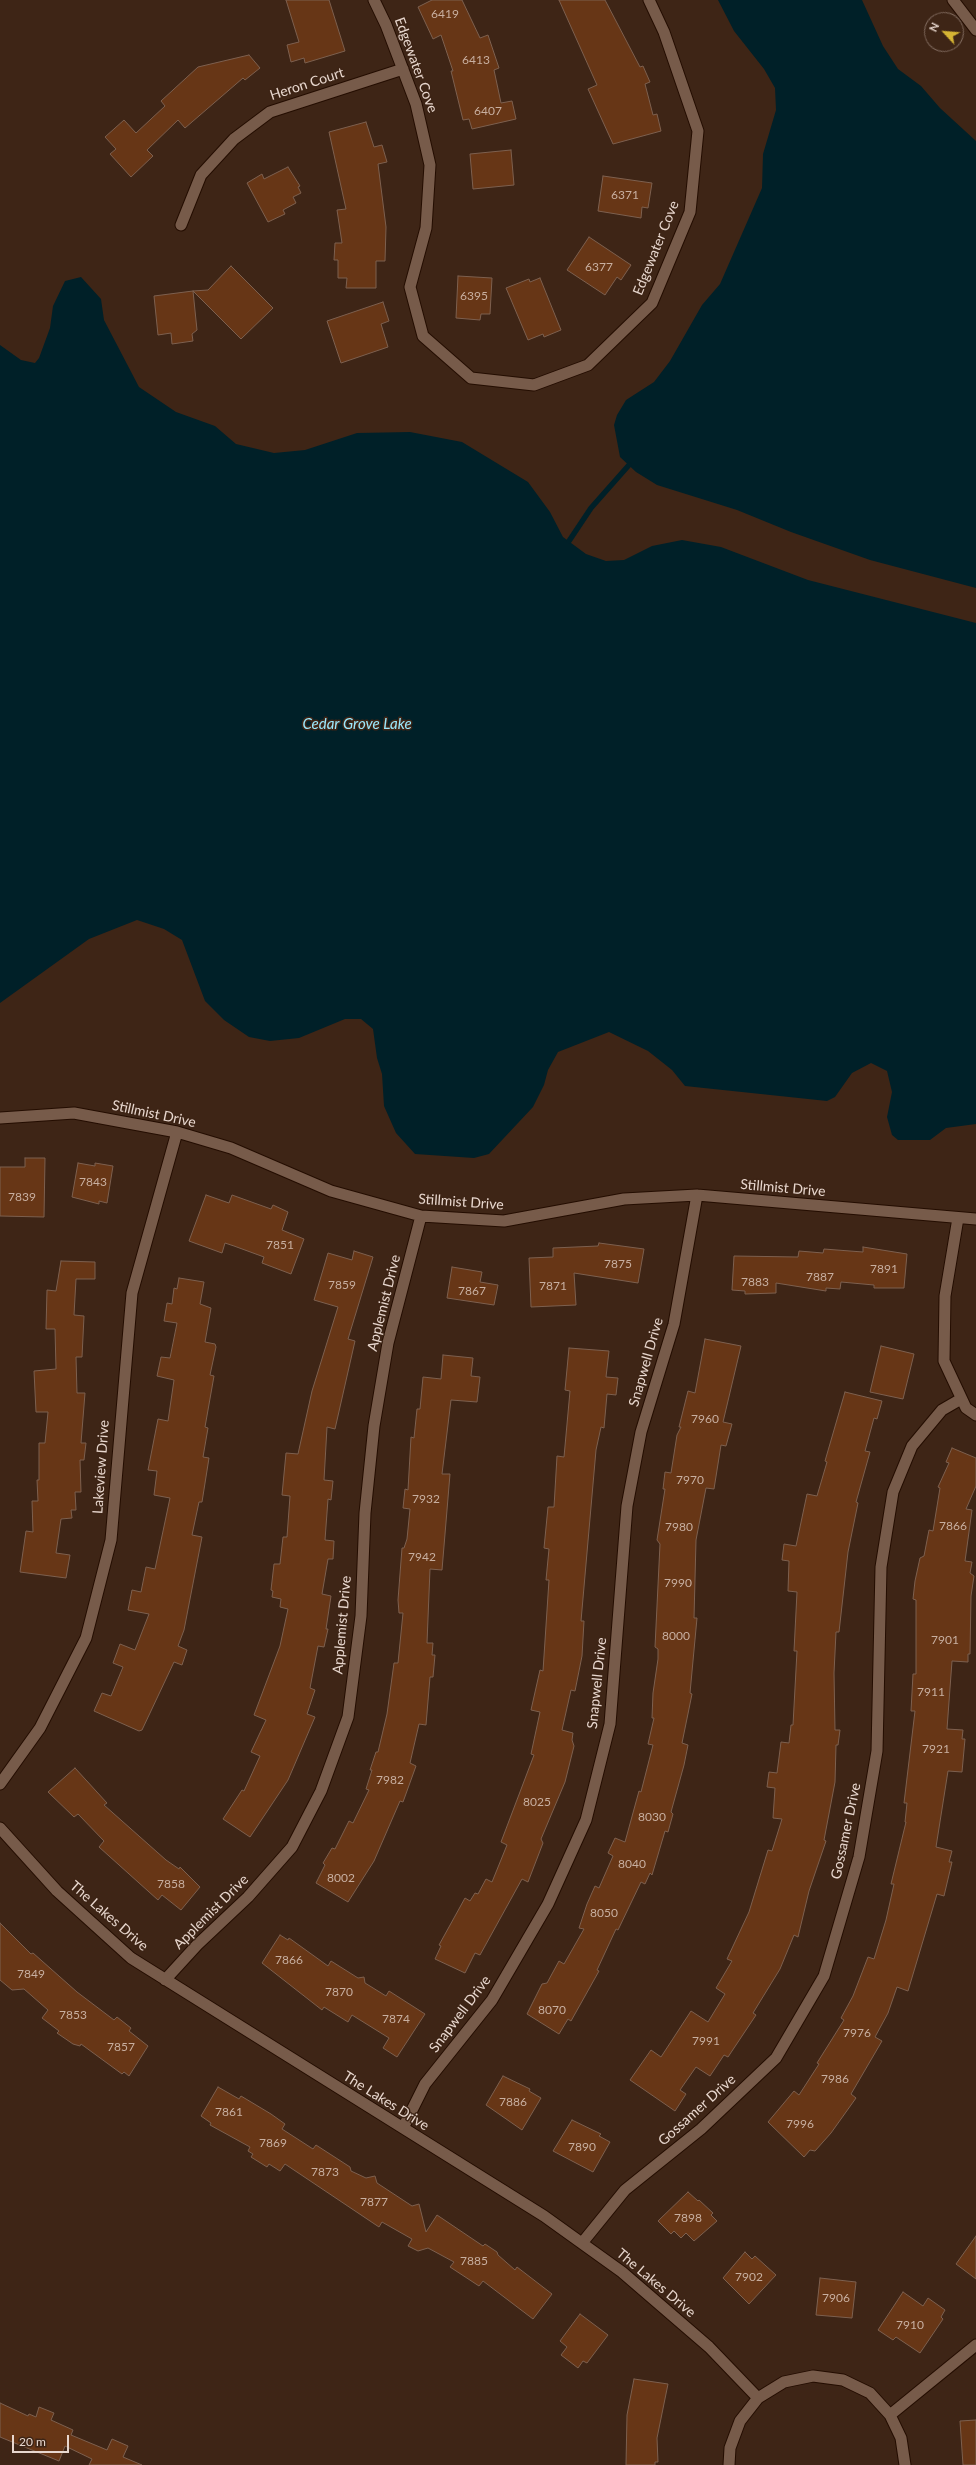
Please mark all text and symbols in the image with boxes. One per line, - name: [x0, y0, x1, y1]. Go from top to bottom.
- house number: 6419: [431, 7, 459, 21]
- north arrow: [924, 12, 964, 52]
- street label: Edgewater Cove: [391, 15, 441, 115]
- text: N: [926, 20, 941, 34]
- house number: 6413: [462, 53, 490, 67]
- street label: Heron Court: [268, 64, 346, 104]
- house number: 6407: [474, 104, 502, 118]
- house number: 6371: [611, 188, 639, 202]
- street label: Edgewater Cove: [629, 198, 683, 298]
- house number: 6377: [585, 260, 613, 274]
- house number: 6395: [460, 289, 488, 303]
- water label: Cedar Grove Lake: [302, 715, 412, 733]
- street label: Stillmist Drive: [110, 1097, 198, 1131]
- house number: 7843: [79, 1175, 107, 1189]
- street label: Stillmist Drive: [740, 1176, 826, 1200]
- house number: 7839: [8, 1190, 36, 1204]
- street label: Stillmist Drive: [418, 1191, 504, 1213]
- house number: 7851: [266, 1238, 294, 1252]
- street label: Applemist Drive: [364, 1253, 404, 1353]
- house number: 7875: [604, 1257, 632, 1271]
- house number: 7891: [870, 1262, 898, 1276]
- house number: 7887: [806, 1270, 834, 1284]
- house number: 7883: [741, 1275, 769, 1289]
- house number: 7859: [328, 1278, 356, 1292]
- house number: 7871: [539, 1279, 567, 1293]
- house number: 7867: [458, 1284, 486, 1298]
- street label: Snapwell Drive: [625, 1316, 667, 1408]
- house number: 7960: [691, 1412, 719, 1426]
- street label: Lakeview Drive: [89, 1420, 113, 1514]
- house number: 7970: [676, 1473, 704, 1487]
- house number: 7932: [412, 1492, 440, 1506]
- house number: 7866: [939, 1519, 967, 1533]
- house number: 7980: [665, 1520, 693, 1534]
- house number: 7942: [408, 1550, 436, 1564]
- street label: Applemist Drive: [329, 1575, 355, 1675]
- house number: 7990: [664, 1576, 692, 1590]
- house number: 8000: [662, 1629, 690, 1643]
- house number: 7901: [931, 1633, 959, 1647]
- street label: Snapwell Drive: [584, 1636, 610, 1730]
- house number: 7911: [917, 1685, 945, 1699]
- house number: 7921: [922, 1742, 950, 1756]
- house number: 7982: [376, 1773, 404, 1787]
- street label: Gossamer Drive: [828, 1781, 864, 1881]
- house number: 8025: [523, 1795, 551, 1809]
- house number: 8030: [638, 1810, 666, 1824]
- house number: 8040: [618, 1857, 646, 1871]
- street label: Applemist Drive: [170, 1871, 252, 1953]
- house number: 8002: [327, 1871, 355, 1885]
- street label: The Lakes Drive: [66, 1877, 152, 1955]
- house number: 7858: [157, 1877, 185, 1891]
- house number: 8050: [590, 1906, 618, 1920]
- house number: 7866: [275, 1953, 303, 1967]
- house number: 7849: [17, 1967, 45, 1981]
- street label: Snapwell Drive: [426, 1972, 494, 2056]
- house number: 7870: [325, 1985, 353, 1999]
- house number: 8070: [538, 2003, 566, 2017]
- house number: 7853: [59, 2008, 87, 2022]
- house number: 7874: [382, 2012, 410, 2026]
- house number: 7976: [843, 2026, 871, 2040]
- house number: 7991: [692, 2034, 720, 2048]
- house number: 7857: [107, 2040, 135, 2054]
- street label: The Lakes Drive: [340, 2068, 432, 2134]
- street label: Gossamer Drive: [655, 2071, 739, 2149]
- house number: 7986: [821, 2072, 849, 2086]
- house number: 7886: [499, 2095, 527, 2109]
- house number: 7861: [215, 2105, 243, 2119]
- house number: 7996: [786, 2117, 814, 2131]
- house number: 7869: [259, 2136, 287, 2150]
- house number: 7890: [568, 2140, 596, 2154]
- house number: 7873: [311, 2165, 339, 2179]
- house number: 7877: [360, 2195, 388, 2209]
- house number: 7898: [674, 2211, 702, 2225]
- street label: The Lakes Drive: [613, 2245, 699, 2321]
- house number: 7885: [460, 2254, 488, 2268]
- house number: 7902: [735, 2270, 763, 2284]
- house number: 7906: [822, 2291, 850, 2305]
- house number: 7910: [896, 2318, 924, 2332]
- scale bar: [14, 2427, 71, 2453]
- text: 20 m: [19, 2434, 46, 2449]

